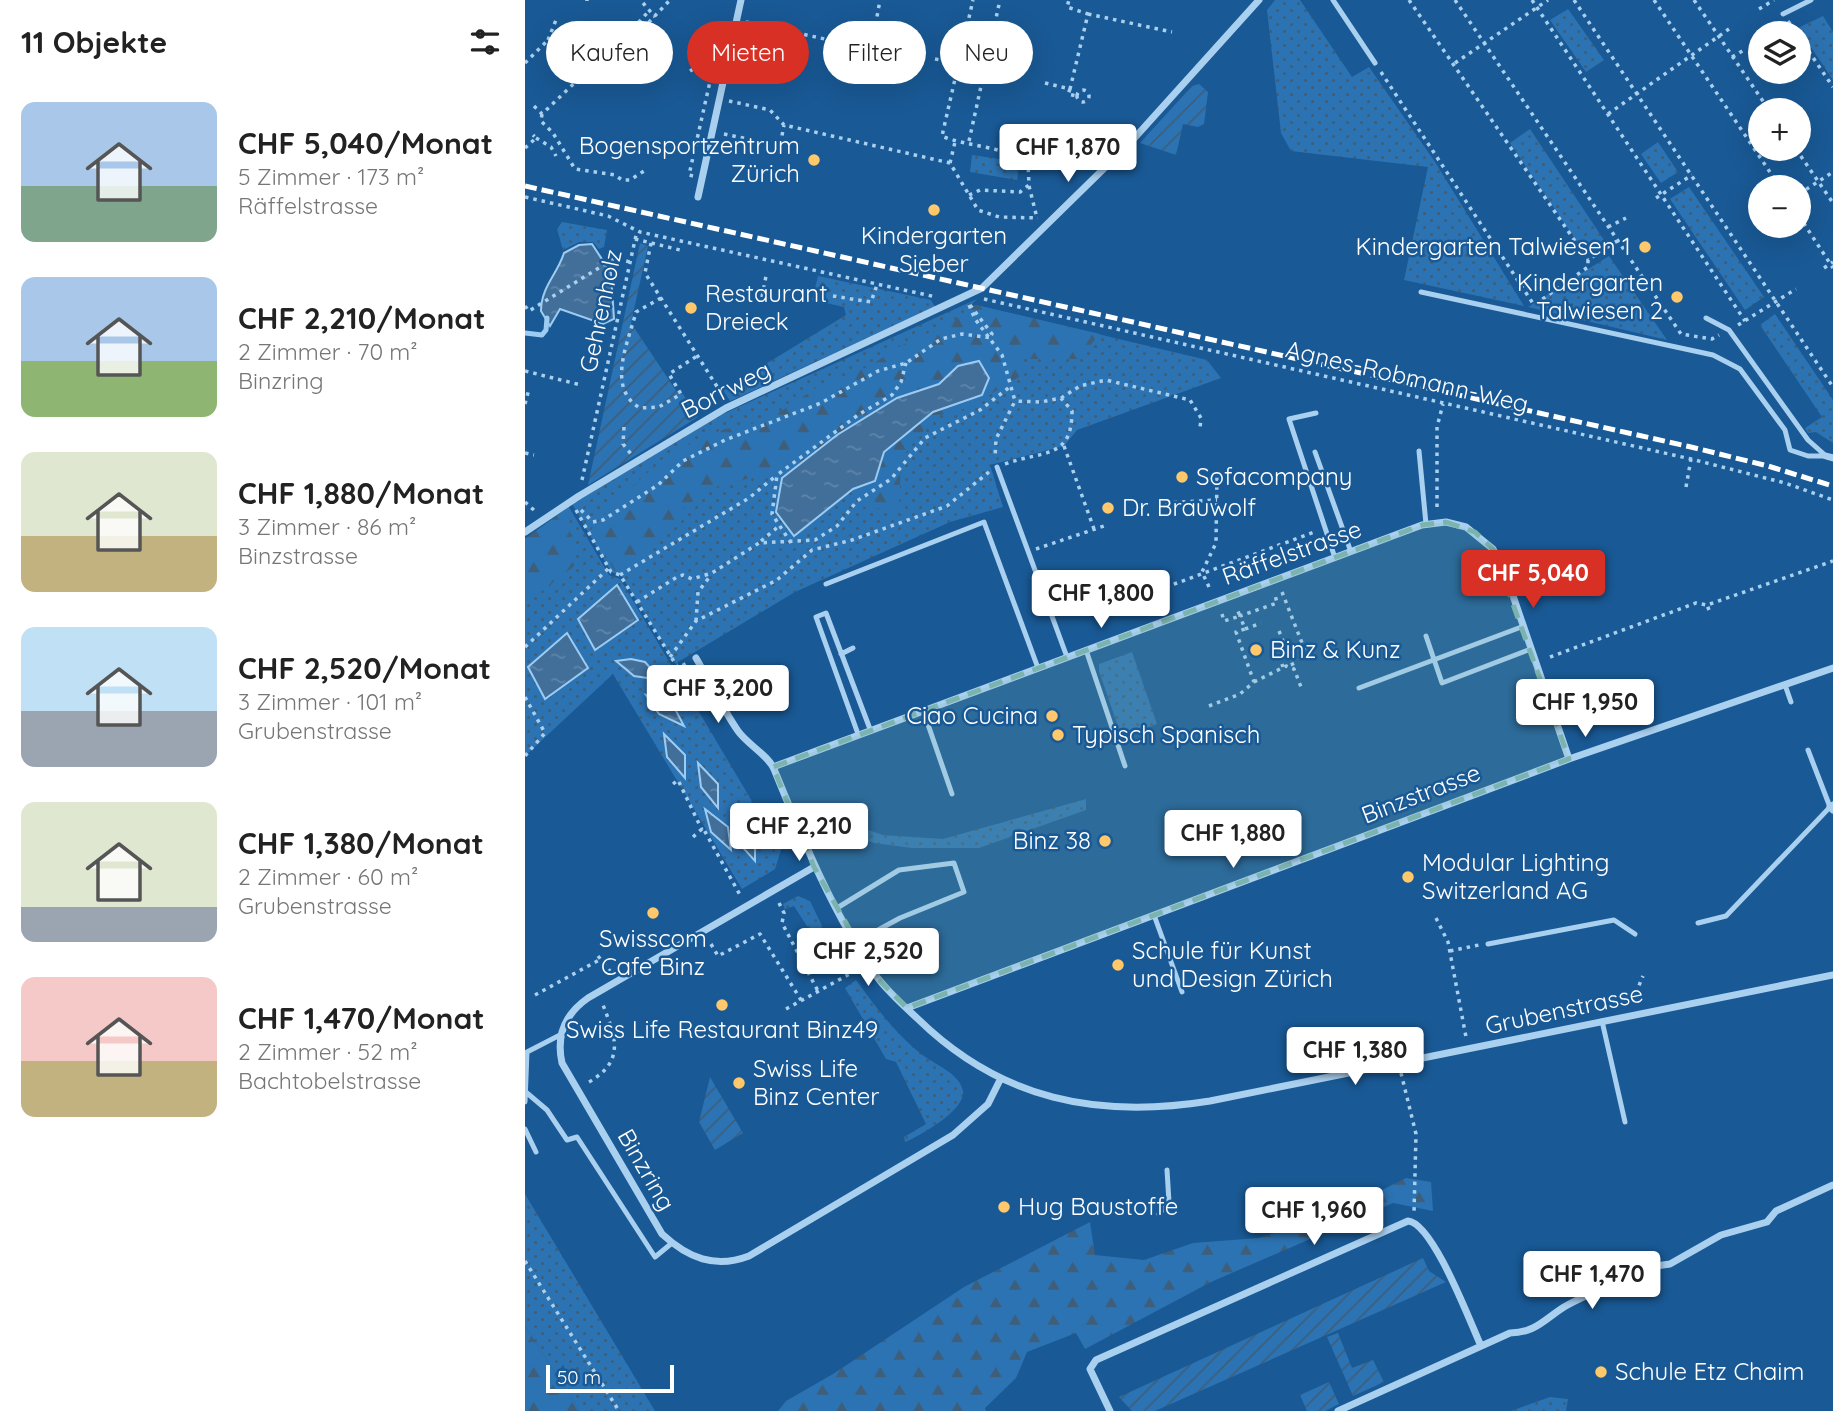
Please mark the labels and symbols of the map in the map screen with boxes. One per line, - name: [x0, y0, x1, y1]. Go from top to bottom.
- pin: CHF 1,870: [988, 124, 1148, 184]
- place label: Bogensportzentrum Zürich: [579, 130, 800, 188]
- marker: Bogensportzentrum Zürich: [806, 152, 822, 168]
- marker: Kindergarten Sieber: [926, 202, 942, 218]
- place label: Kindergarten Sieber: [861, 220, 1007, 278]
- place label: Kindergarten Talwiesen 1: [1356, 231, 1631, 261]
- marker: Kindergarten Talwiesen 1: [1637, 239, 1653, 255]
- street label: Gehrenholz: [572, 246, 628, 375]
- place label: Kindergarten Talwiesen 2: [1517, 267, 1663, 325]
- place label: Restaurant Dreieck: [705, 278, 827, 336]
- marker: Kindergarten Talwiesen 2: [1669, 289, 1685, 305]
- marker: Restaurant Dreieck: [683, 300, 699, 316]
- street label: Agnes-Robmann-Weg: [1283, 333, 1532, 419]
- street label: Borrweg: [676, 354, 775, 424]
- place label: Sofacompany: [1196, 461, 1352, 491]
- marker: Sofacompany: [1174, 469, 1190, 485]
- place label: Dr. Brauwolf: [1122, 492, 1256, 522]
- marker: Dr. Brauwolf: [1100, 500, 1116, 516]
- street label: Räffelstrasse: [1218, 513, 1365, 591]
- pin: CHF 5,040: [1453, 550, 1613, 610]
- pin: CHF 1,800: [1021, 570, 1181, 630]
- place label: Binz & Kunz: [1270, 634, 1400, 664]
- marker: Binz & Kunz: [1248, 642, 1264, 658]
- pin: CHF 3,200: [638, 666, 798, 725]
- pin: CHF 1,950: [1505, 680, 1665, 739]
- place label: Ciao Cucina: [906, 700, 1038, 730]
- marker: Ciao Cucina: [1044, 708, 1060, 724]
- place label: Typisch Spanisch: [1072, 719, 1260, 749]
- marker: Typisch Spanisch: [1050, 727, 1066, 743]
- street label: Binzstrasse: [1357, 757, 1484, 829]
- pin: CHF 2,210: [719, 804, 879, 863]
- pin: CHF 1,880: [1153, 810, 1313, 870]
- place label: Binz 38: [1013, 825, 1091, 855]
- marker: Binz 38: [1097, 833, 1113, 849]
- place label: Modular Lighting Switzerland AG: [1422, 847, 1609, 905]
- marker: Modular Lighting Switzerland AG: [1400, 869, 1416, 885]
- marker: Swisscom Cafe Binz: [645, 905, 661, 921]
- place label: Swisscom Cafe Binz: [599, 923, 707, 981]
- pin: CHF 2,520: [788, 928, 948, 988]
- place label: Schule für Kunst und Design Zürich: [1132, 935, 1333, 993]
- marker: Schule für Kunst und Design Zürich: [1110, 957, 1126, 973]
- street label: Grubenstrasse: [1482, 978, 1645, 1040]
- marker: Swiss Life Restaurant Binz49: [714, 997, 730, 1013]
- place label: Swiss Life Restaurant Binz49: [566, 1014, 878, 1044]
- pin: CHF 1,380: [1275, 1028, 1435, 1087]
- place label: Swiss Life Binz Center: [753, 1053, 880, 1111]
- marker: Swiss Life Binz Center: [731, 1075, 747, 1091]
- street label: Binzring: [612, 1123, 682, 1216]
- pin: CHF 1,960: [1234, 1188, 1394, 1247]
- place label: Hug Baustoffe: [1018, 1191, 1178, 1221]
- marker: Hug Baustoffe: [996, 1199, 1012, 1215]
- pin: CHF 1,470: [1512, 1252, 1672, 1311]
- place label: Schule Etz Chaim: [1615, 1356, 1804, 1386]
- scale bar: [546, 1362, 674, 1394]
- marker: Schule Etz Chaim: [1593, 1364, 1609, 1380]

